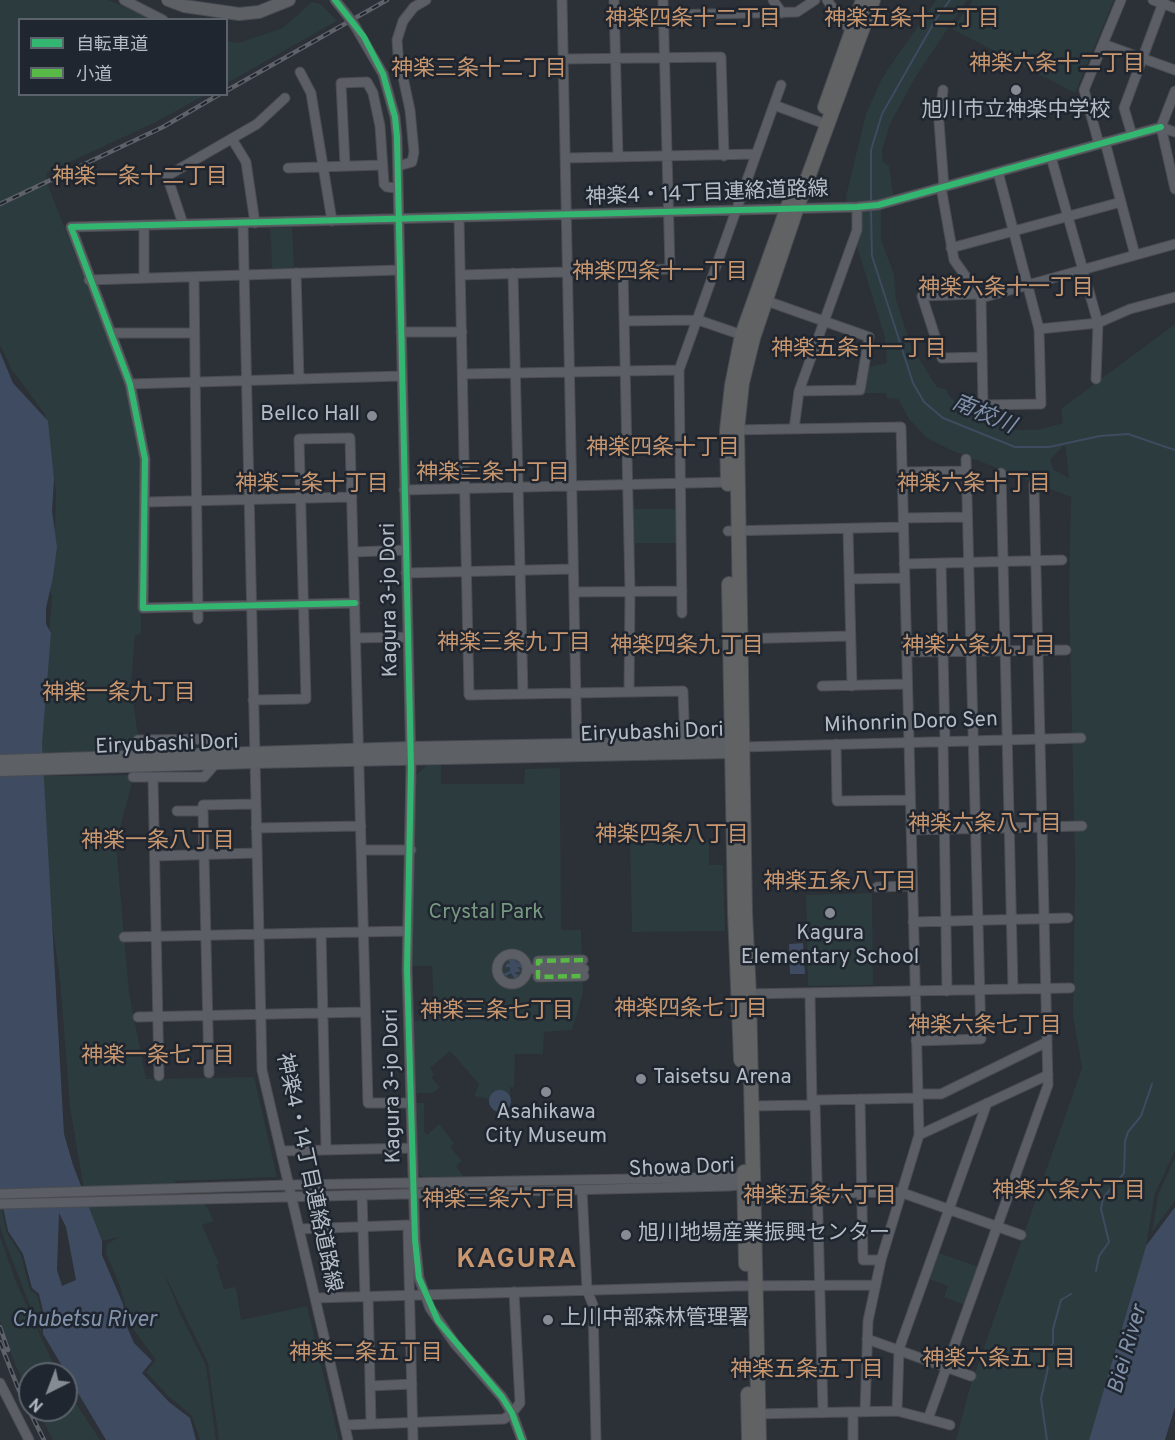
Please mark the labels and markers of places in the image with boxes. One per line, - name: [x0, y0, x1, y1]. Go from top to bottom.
- marker: 旭川市立神楽中学校: [1009, 83, 1023, 97]
- place label: 旭川市立神楽中学校: [922, 99, 1110, 125]
- place label: Bellco Hall: [260, 403, 360, 429]
- marker: Bellco Hall: [365, 409, 379, 423]
- marker: Kagura Elementary School: [823, 906, 837, 920]
- place label: Kagura Elementary School: [741, 922, 919, 972]
- place label: Taisetsu Arena: [653, 1066, 792, 1092]
- marker: Taisetsu Arena: [634, 1072, 648, 1086]
- marker: Asahikawa City Museum: [539, 1085, 553, 1099]
- place label: Asahikawa City Museum: [485, 1101, 607, 1151]
- place label: 旭川地場産業振興センター: [638, 1222, 890, 1248]
- marker: 旭川地場産業振興センター: [619, 1228, 633, 1242]
- place label: 上川中部森林管理署: [560, 1307, 749, 1333]
- marker: 上川中部森林管理署: [541, 1313, 555, 1327]

